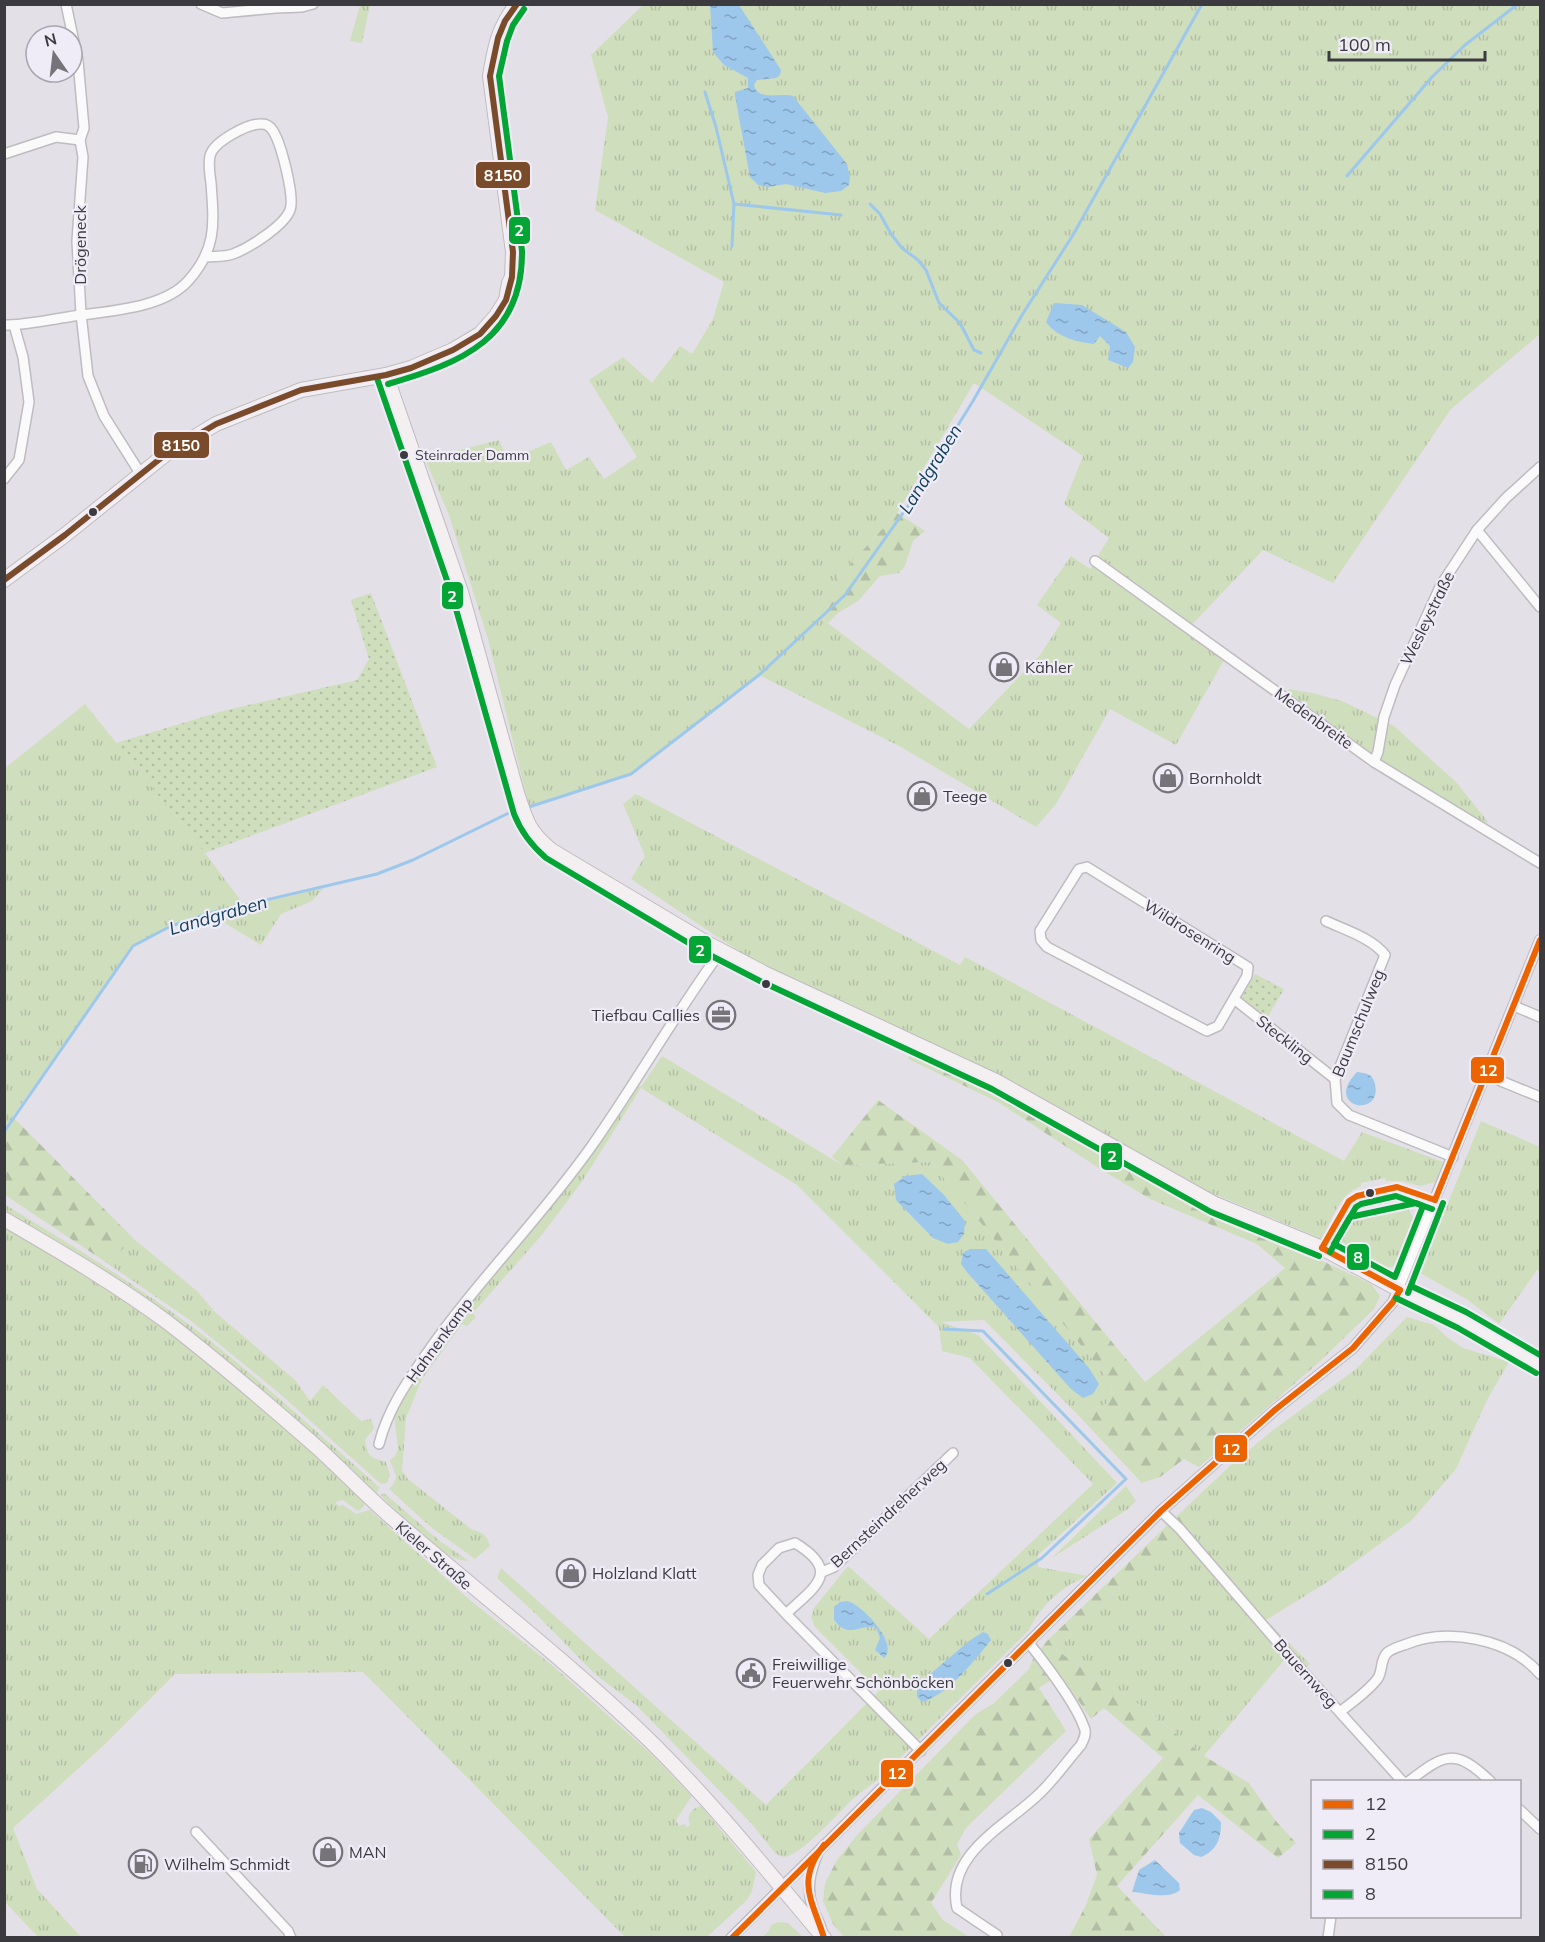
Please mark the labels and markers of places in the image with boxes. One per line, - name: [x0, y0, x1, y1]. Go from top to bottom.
- place label: Steinrader Damm: [415, 446, 529, 464]
- marker: Steinrader Damm: [398, 449, 410, 461]
- unlabelled marker: [87, 506, 99, 518]
- shop icon: Kähler: [988, 651, 1020, 683]
- place label: Kähler: [1025, 657, 1073, 677]
- shop icon: Bornholdt: [1152, 762, 1184, 794]
- place label: Bornholdt: [1189, 768, 1262, 788]
- shop icon: Teege: [906, 780, 938, 812]
- place label: Teege: [943, 786, 987, 806]
- unlabelled marker: [760, 978, 772, 990]
- office icon: Tiefbau Callies: [705, 999, 737, 1031]
- place label: Tiefbau Callies: [591, 1005, 700, 1025]
- unlabelled marker: [1364, 1187, 1376, 1199]
- shop icon: Holzland Klatt: [555, 1557, 587, 1589]
- place label: Holzland Klatt: [592, 1563, 697, 1583]
- place label: Freiwillige Feuerwehr Schönböcken: [772, 1654, 954, 1692]
- public building icon: Freiwillige Feuerwehr Schönböcken: [735, 1657, 767, 1689]
- unlabelled marker: [1002, 1657, 1014, 1669]
- shop icon: MAN: [312, 1836, 344, 1868]
- place label: MAN: [349, 1842, 386, 1862]
- fuel station icon: Wilhelm Schmidt: [127, 1848, 159, 1880]
- place label: Wilhelm Schmidt: [164, 1854, 290, 1874]

